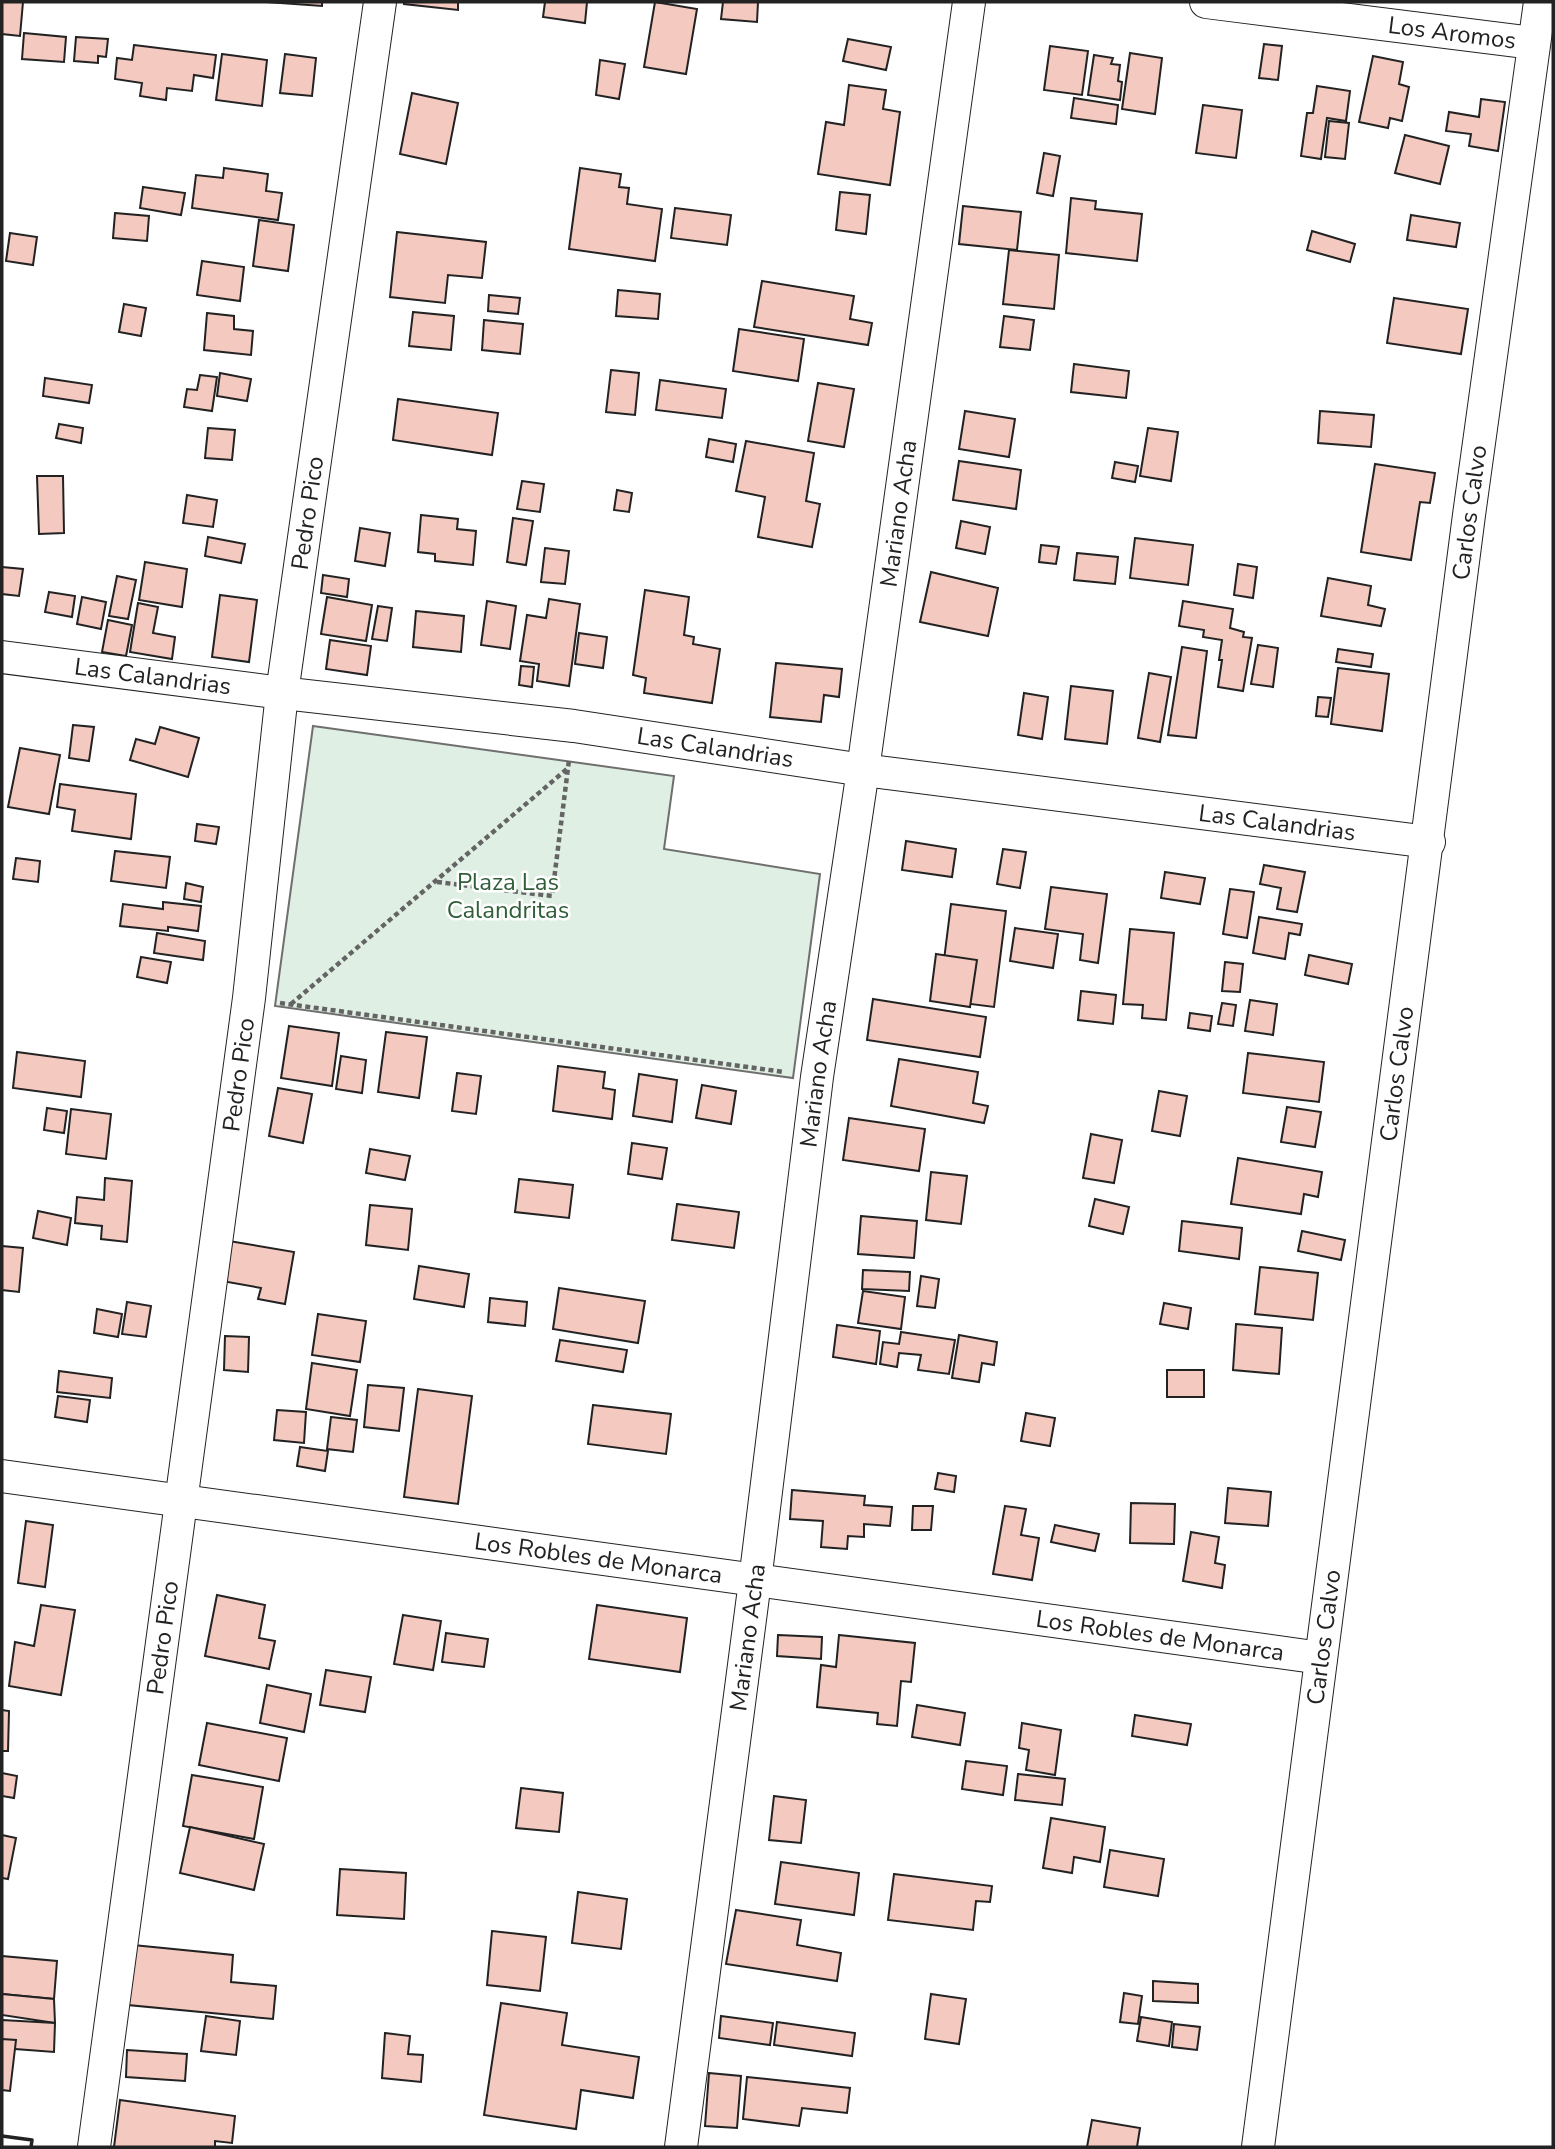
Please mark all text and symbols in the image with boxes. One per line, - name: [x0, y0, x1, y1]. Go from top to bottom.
- street label: Los Aromos: [1386, 9, 1518, 57]
- street label: Mariano Acha: [872, 438, 924, 589]
- street label: Carlos Calvo: [1445, 443, 1495, 582]
- street label: Pedro Pico: [284, 454, 331, 572]
- street label: Las Calandrias: [72, 650, 233, 702]
- street label: Las Calandrias: [635, 720, 796, 775]
- street label: Las Calandrias: [1197, 797, 1358, 849]
- park label: Plaza Las Calandritas: [447, 866, 569, 926]
- street label: Mariano Acha: [792, 998, 844, 1149]
- street label: Carlos Calvo: [1372, 1004, 1421, 1143]
- street label: Pedro Pico: [215, 1016, 262, 1134]
- street label: Los Robles de Monarca: [472, 1525, 724, 1591]
- street label: Mariano Acha: [722, 1562, 773, 1713]
- street label: Carlos Calvo: [1299, 1568, 1348, 1707]
- street label: Pedro Pico: [139, 1579, 186, 1696]
- street label: Los Robles de Monarca: [1034, 1603, 1286, 1669]

